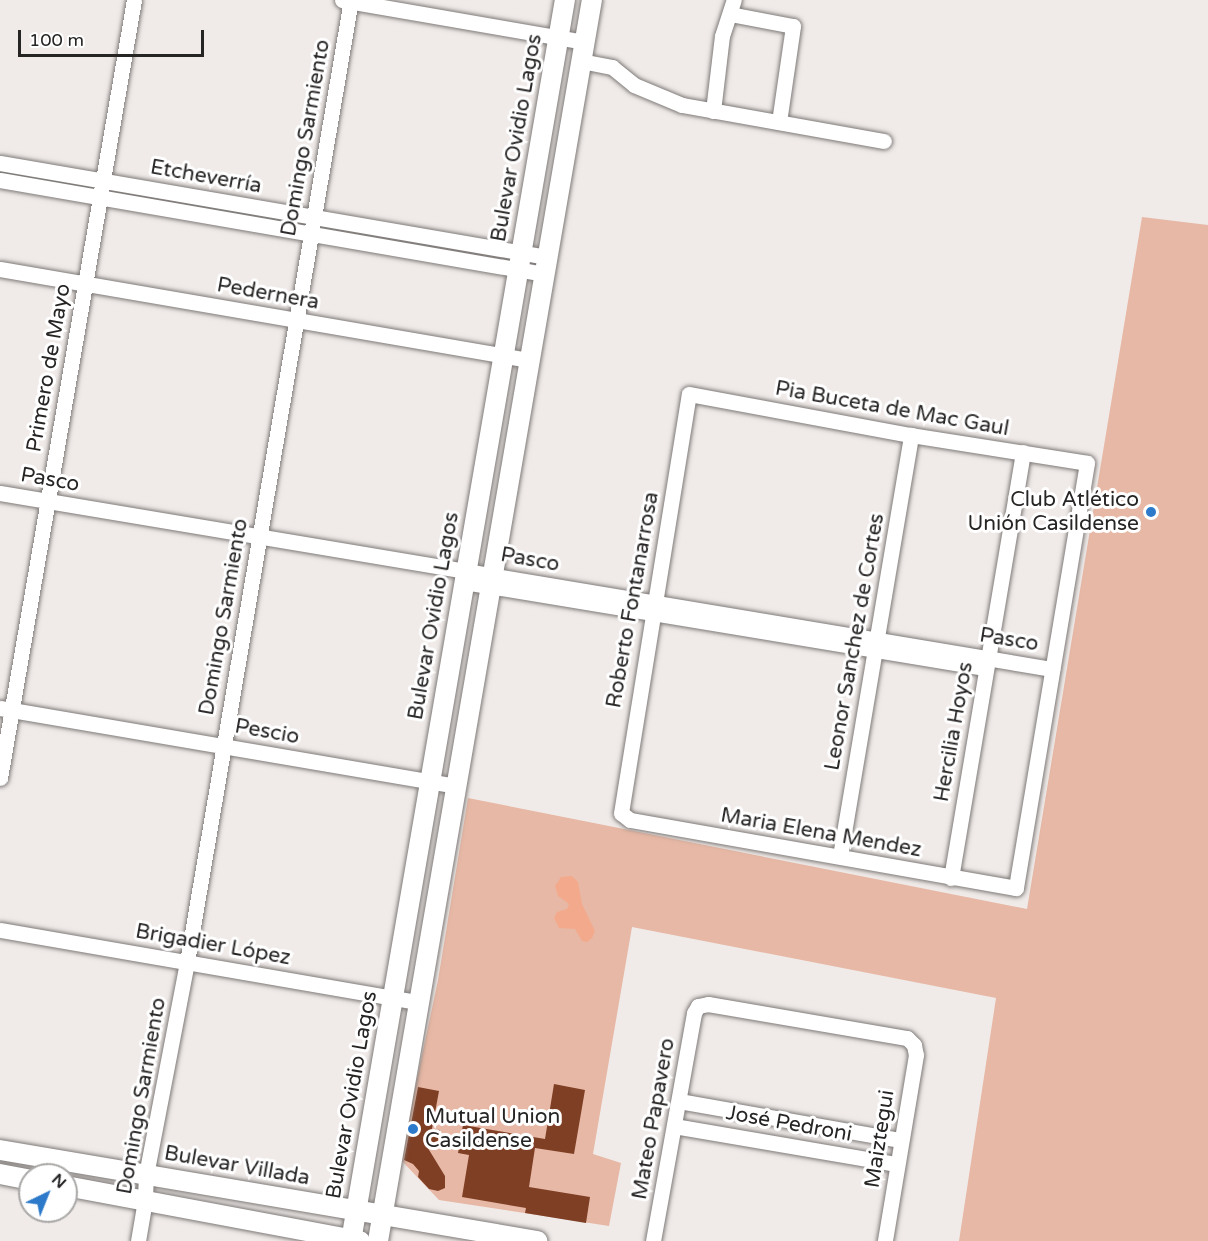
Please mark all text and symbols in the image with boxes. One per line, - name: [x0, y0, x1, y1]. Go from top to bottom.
- scale bar: [21, 18, 207, 56]
- text: 100 m: [29, 29, 84, 51]
- street label: Bulevar Ovidio Lagos: [486, 32, 548, 244]
- street label: Domingo Sarmiento: [276, 38, 336, 238]
- street label: Etcheverría: [148, 155, 264, 199]
- street label: Pedernera: [215, 273, 321, 315]
- street label: Primero de Mayo: [22, 282, 76, 454]
- street label: Pia Buceta de Mac Gaul: [773, 376, 1011, 442]
- street label: Pasco: [19, 462, 81, 498]
- place label: Club Atlético Unión Casildense: [968, 487, 1139, 537]
- street label: Roberto Fontanarrosa: [602, 490, 664, 710]
- marker: Club Atlético Unión Casildense: [1144, 505, 1158, 519]
- street label: Bulevar Ovidio Lagos: [403, 510, 465, 722]
- street label: Leonor Sanchez de Cortes: [820, 511, 890, 773]
- street label: Domingo Sarmiento: [194, 517, 254, 717]
- street label: Pasco: [499, 542, 561, 578]
- street label: Pasco: [978, 623, 1040, 657]
- street label: Hercilia Hoyos: [929, 660, 979, 804]
- street label: Pescio: [233, 714, 301, 750]
- street label: Maria Elena Mendez: [719, 803, 923, 863]
- street label: Brigadier López: [133, 919, 293, 971]
- street label: Bulevar Ovidio Lagos: [321, 989, 383, 1201]
- street label: Domingo Sarmiento: [112, 996, 172, 1196]
- street label: Mateo Papavero: [627, 1036, 681, 1202]
- street label: Maiztegui: [860, 1088, 900, 1190]
- street label: José Pedroni: [724, 1101, 854, 1147]
- place label: Mutual Union Casildense: [425, 1104, 560, 1154]
- marker: Mutual Union Casildense: [406, 1122, 420, 1136]
- street label: Bulevar Villada: [162, 1141, 312, 1191]
- north arrow: [18, 1163, 78, 1223]
- text: N: [47, 1170, 70, 1193]

